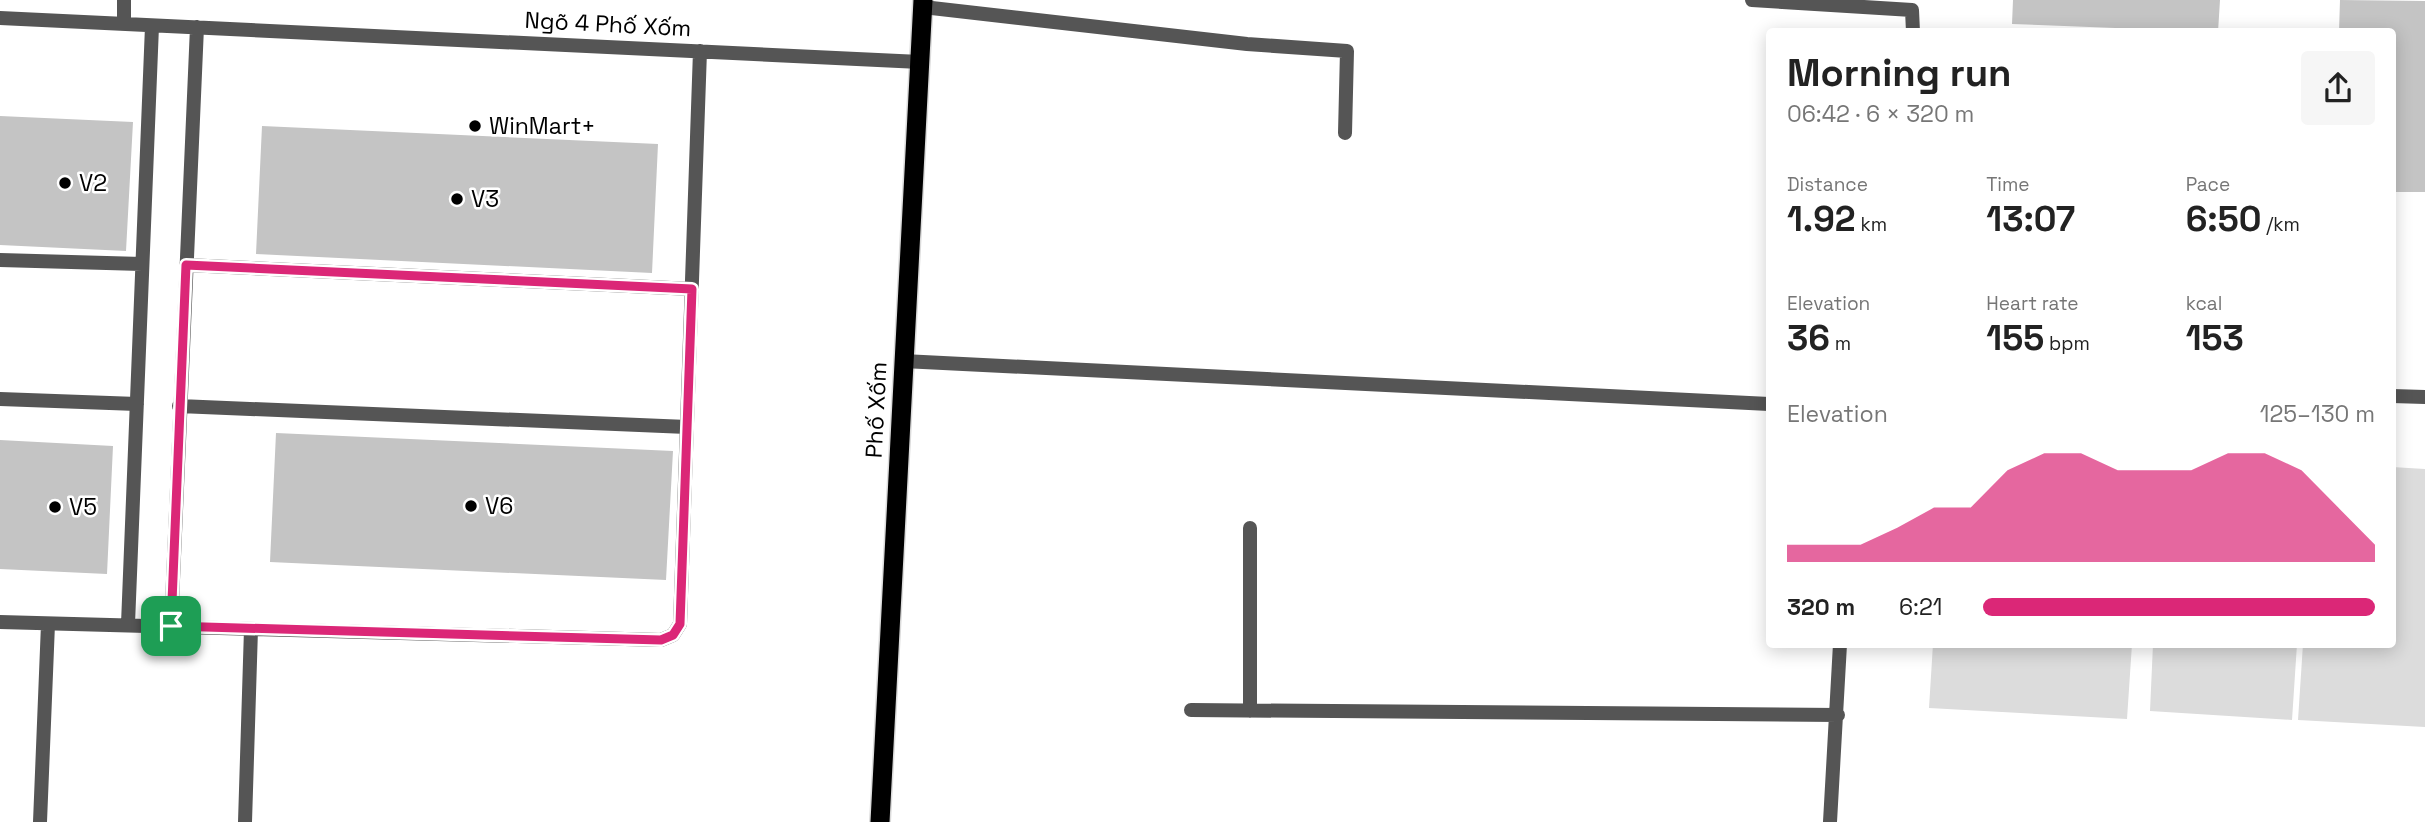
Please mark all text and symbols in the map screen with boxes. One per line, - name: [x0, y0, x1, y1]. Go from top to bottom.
- street label: Ngõ 4 Phố Xốm: [524, 5, 692, 43]
- text: Morning run: [1787, 49, 2012, 97]
- button: share: [2301, 51, 2375, 125]
- text: 06:42 · 6 × 320 m: [1787, 99, 1974, 129]
- place label: WinMart+: [489, 111, 596, 141]
- marker: WinMart+: [467, 118, 483, 134]
- place label: V2: [79, 168, 107, 198]
- text: Distance: [1787, 172, 1868, 197]
- text: Time: [1986, 172, 2030, 197]
- text: Pace: [2186, 172, 2230, 197]
- marker: V2: [57, 175, 73, 191]
- place label: V3: [471, 184, 499, 214]
- marker: V3: [449, 191, 465, 207]
- text: 1.92: [1787, 197, 1856, 241]
- text: 13:07: [1986, 197, 2075, 241]
- text: 6:50: [2186, 197, 2261, 241]
- text: km: [1856, 212, 1887, 237]
- text: /km: [2261, 212, 2300, 237]
- text: Elevation: [1787, 291, 1870, 316]
- text: Heart rate: [1986, 291, 2079, 316]
- text: kcal: [2186, 291, 2222, 316]
- text: 36: [1787, 316, 1830, 360]
- text: 155: [1986, 316, 2044, 360]
- text: 153: [2186, 316, 2244, 360]
- text: m: [1830, 331, 1851, 356]
- text: bpm: [2044, 331, 2090, 356]
- street label: Phố Xốm: [859, 361, 893, 459]
- text: Elevation: [1787, 399, 1888, 429]
- text: 125–130 m: [2260, 399, 2375, 429]
- place label: V6: [485, 491, 513, 521]
- place label: V5: [69, 492, 97, 522]
- marker: V6: [463, 498, 479, 514]
- marker: V5: [47, 499, 63, 515]
- text: 320 m: [1787, 592, 1855, 622]
- text: 6:21: [1899, 592, 1942, 622]
- pin: [141, 596, 201, 656]
- icon: arrive: [152, 607, 190, 645]

